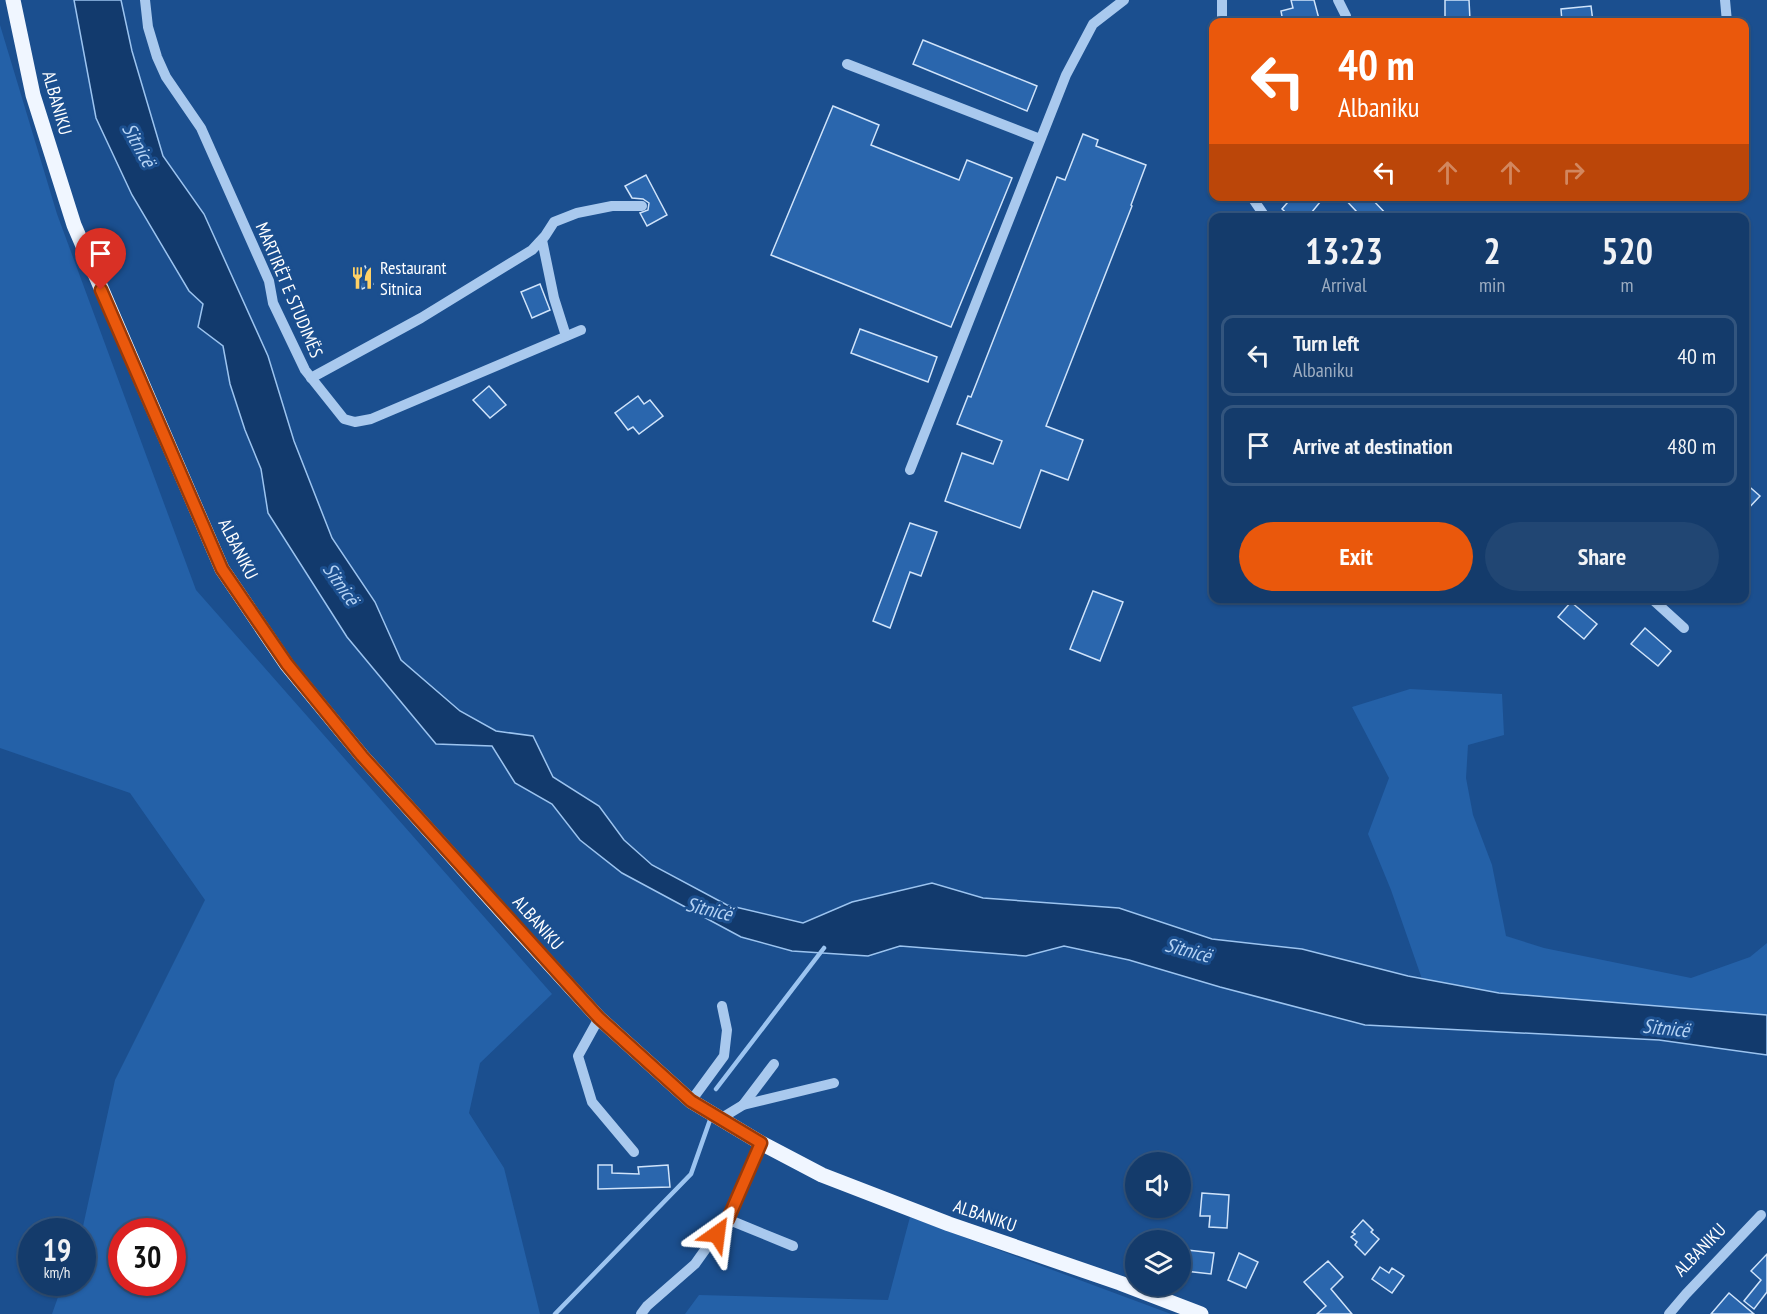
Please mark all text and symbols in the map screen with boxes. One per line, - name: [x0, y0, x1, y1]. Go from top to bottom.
- text: 40 m: [1338, 37, 1415, 92]
- icon: left: [1239, 42, 1317, 120]
- street label: ALBANIKU: [37, 68, 78, 137]
- text: Albaniku: [1338, 90, 1420, 124]
- water label: Sitnicë: [116, 118, 163, 174]
- icon: left: [1368, 156, 1401, 189]
- icon: ahead: [1431, 156, 1464, 189]
- icon: ahead: [1494, 156, 1527, 189]
- icon: right: [1557, 156, 1590, 189]
- street label: MARTIRËT E STUDIMËS: [251, 219, 328, 361]
- text: 13:23: [1305, 227, 1383, 274]
- text: 2: [1483, 227, 1501, 274]
- text: 520: [1601, 227, 1653, 274]
- pin: [75, 228, 126, 290]
- icon: arrive: [84, 237, 117, 270]
- place label: Restaurant Sitnica: [380, 256, 446, 300]
- restaurant icon: Restaurant Sitnica: [349, 265, 375, 291]
- text: Arrival: [1321, 272, 1367, 298]
- text: min: [1479, 272, 1505, 298]
- text: m: [1621, 272, 1634, 298]
- text: Turn left: [1293, 329, 1359, 357]
- icon: left: [1242, 339, 1275, 372]
- text: 40 m: [1677, 342, 1716, 370]
- text: Albaniku: [1293, 357, 1353, 383]
- icon: arrive: [1242, 429, 1275, 462]
- text: Arrive at destination: [1293, 432, 1453, 460]
- text: 480 m: [1667, 432, 1716, 460]
- street label: ALBANIKU: [213, 515, 263, 583]
- button: Exit: [1239, 522, 1473, 591]
- button: Share: [1485, 522, 1719, 591]
- water label: Sitnicë: [317, 557, 367, 613]
- street label: ALBANIKU: [508, 891, 569, 955]
- water label: Sitnicë: [683, 891, 737, 928]
- water label: Sitnicë: [1162, 931, 1216, 969]
- water label: Sitnicë: [1641, 1013, 1693, 1044]
- map controls: [1125, 1152, 1191, 1296]
- button: sound: [1125, 1152, 1191, 1218]
- street label: ALBANIKU: [951, 1194, 1020, 1237]
- position arrow: [685, 1202, 749, 1266]
- speed limit sign: 30: [108, 1218, 186, 1296]
- street label: ALBANIKU: [1669, 1218, 1731, 1281]
- text: 19: [43, 1230, 71, 1269]
- button: layers: [1125, 1230, 1191, 1296]
- text: km/h: [44, 1263, 70, 1282]

